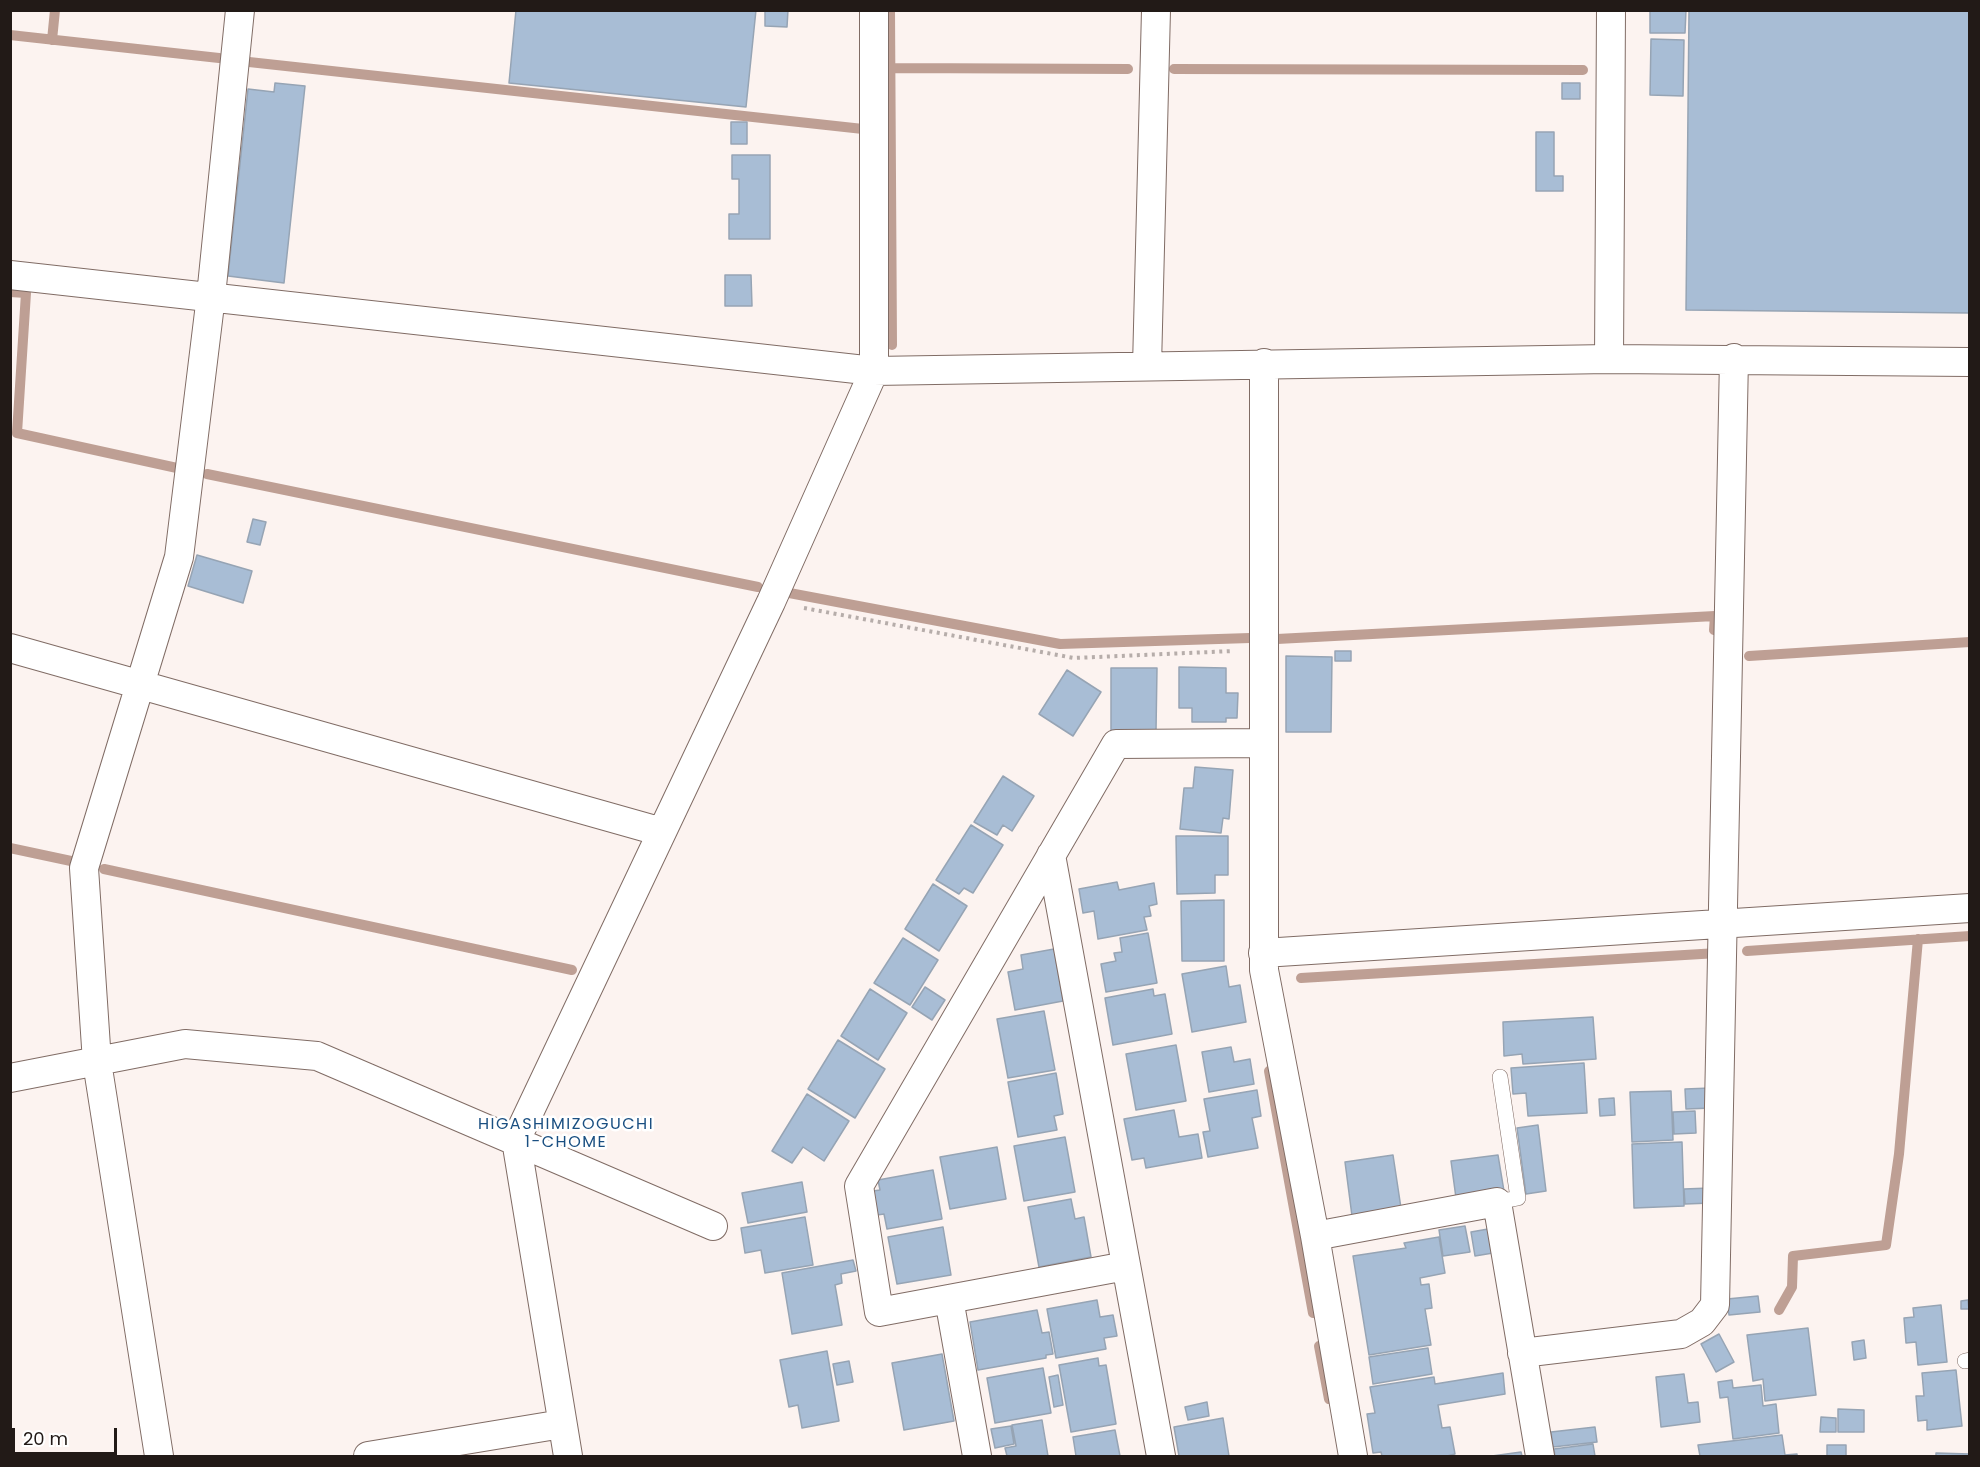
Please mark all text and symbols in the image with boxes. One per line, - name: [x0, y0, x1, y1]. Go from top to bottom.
- district label: HIGASHIMIZOGUCHI 1-CHOME: [478, 1115, 654, 1153]
- scale bar: [15, 1416, 120, 1454]
- text: 20 m: [23, 1426, 68, 1451]

